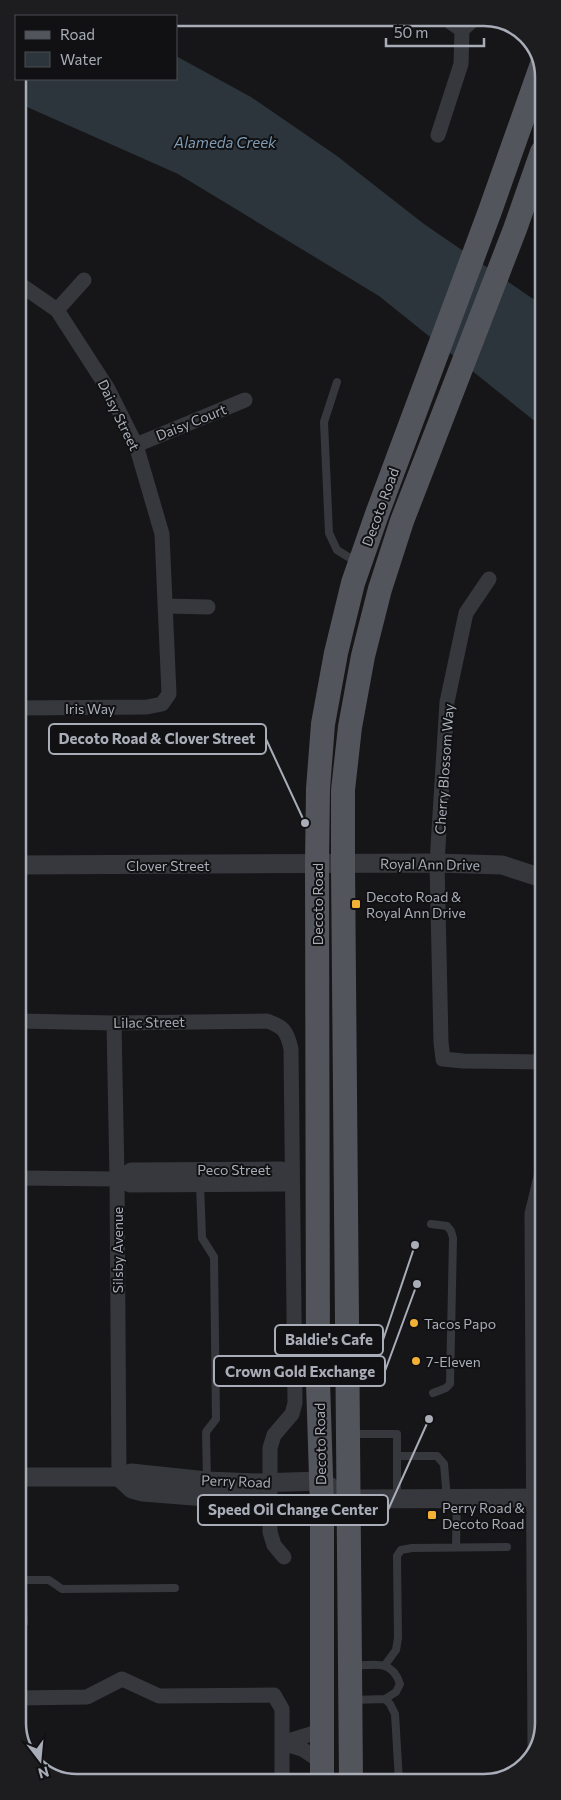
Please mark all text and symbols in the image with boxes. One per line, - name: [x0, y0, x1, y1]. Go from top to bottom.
- legend: [15, 15, 178, 80]
- scale bar: [386, 15, 484, 47]
- text: 50 m: [394, 23, 428, 41]
- text: Road: [60, 25, 95, 43]
- text: Water: [60, 50, 102, 68]
- water label: Alameda Creek: [173, 133, 277, 151]
- street label: Daisy Street: [94, 377, 144, 454]
- street label: Daisy Court: [153, 400, 229, 444]
- street label: Decoto Road: [358, 465, 402, 549]
- street label: Iris Way: [65, 700, 115, 717]
- street label: Cherry Blossom Way: [431, 703, 457, 835]
- callout: Decoto Road & Clover Street: [49, 724, 266, 754]
- text: Decoto Road & Clover Street: [59, 729, 255, 747]
- street label: Royal Ann Drive: [380, 855, 480, 873]
- street label: Clover Street: [126, 857, 210, 874]
- street label: Decoto Road: [309, 863, 326, 945]
- place label: Decoto Road & Royal Ann Drive: [366, 888, 466, 921]
- marker: Decoto Road & Royal Ann Drive: [350, 898, 362, 910]
- street label: Lilac Street: [113, 1013, 185, 1031]
- street label: Peco Street: [197, 1161, 271, 1178]
- street label: Silsby Avenue: [109, 1207, 126, 1293]
- place label: Tacos Papo: [424, 1315, 496, 1332]
- marker: Tacos Papo: [408, 1317, 420, 1329]
- callout: Baldie's Cafe: [275, 1325, 383, 1355]
- text: Baldie's Cafe: [285, 1330, 373, 1348]
- place label: 7-Eleven: [426, 1353, 481, 1370]
- marker: 7-Eleven: [410, 1355, 422, 1367]
- callout: Crown Gold Exchange: [214, 1356, 385, 1386]
- text: Crown Gold Exchange: [225, 1362, 375, 1380]
- street label: Decoto Road: [311, 1403, 329, 1485]
- street label: Perry Road: [201, 1471, 271, 1491]
- callout: Speed Oil Change Center: [198, 1495, 388, 1525]
- place label: Perry Road & Decoto Road: [442, 1499, 525, 1532]
- text: Speed Oil Change Center: [208, 1500, 378, 1518]
- marker: Perry Road & Decoto Road: [426, 1509, 438, 1521]
- north arrow: [15, 1735, 65, 1785]
- text: N: [36, 1763, 51, 1783]

